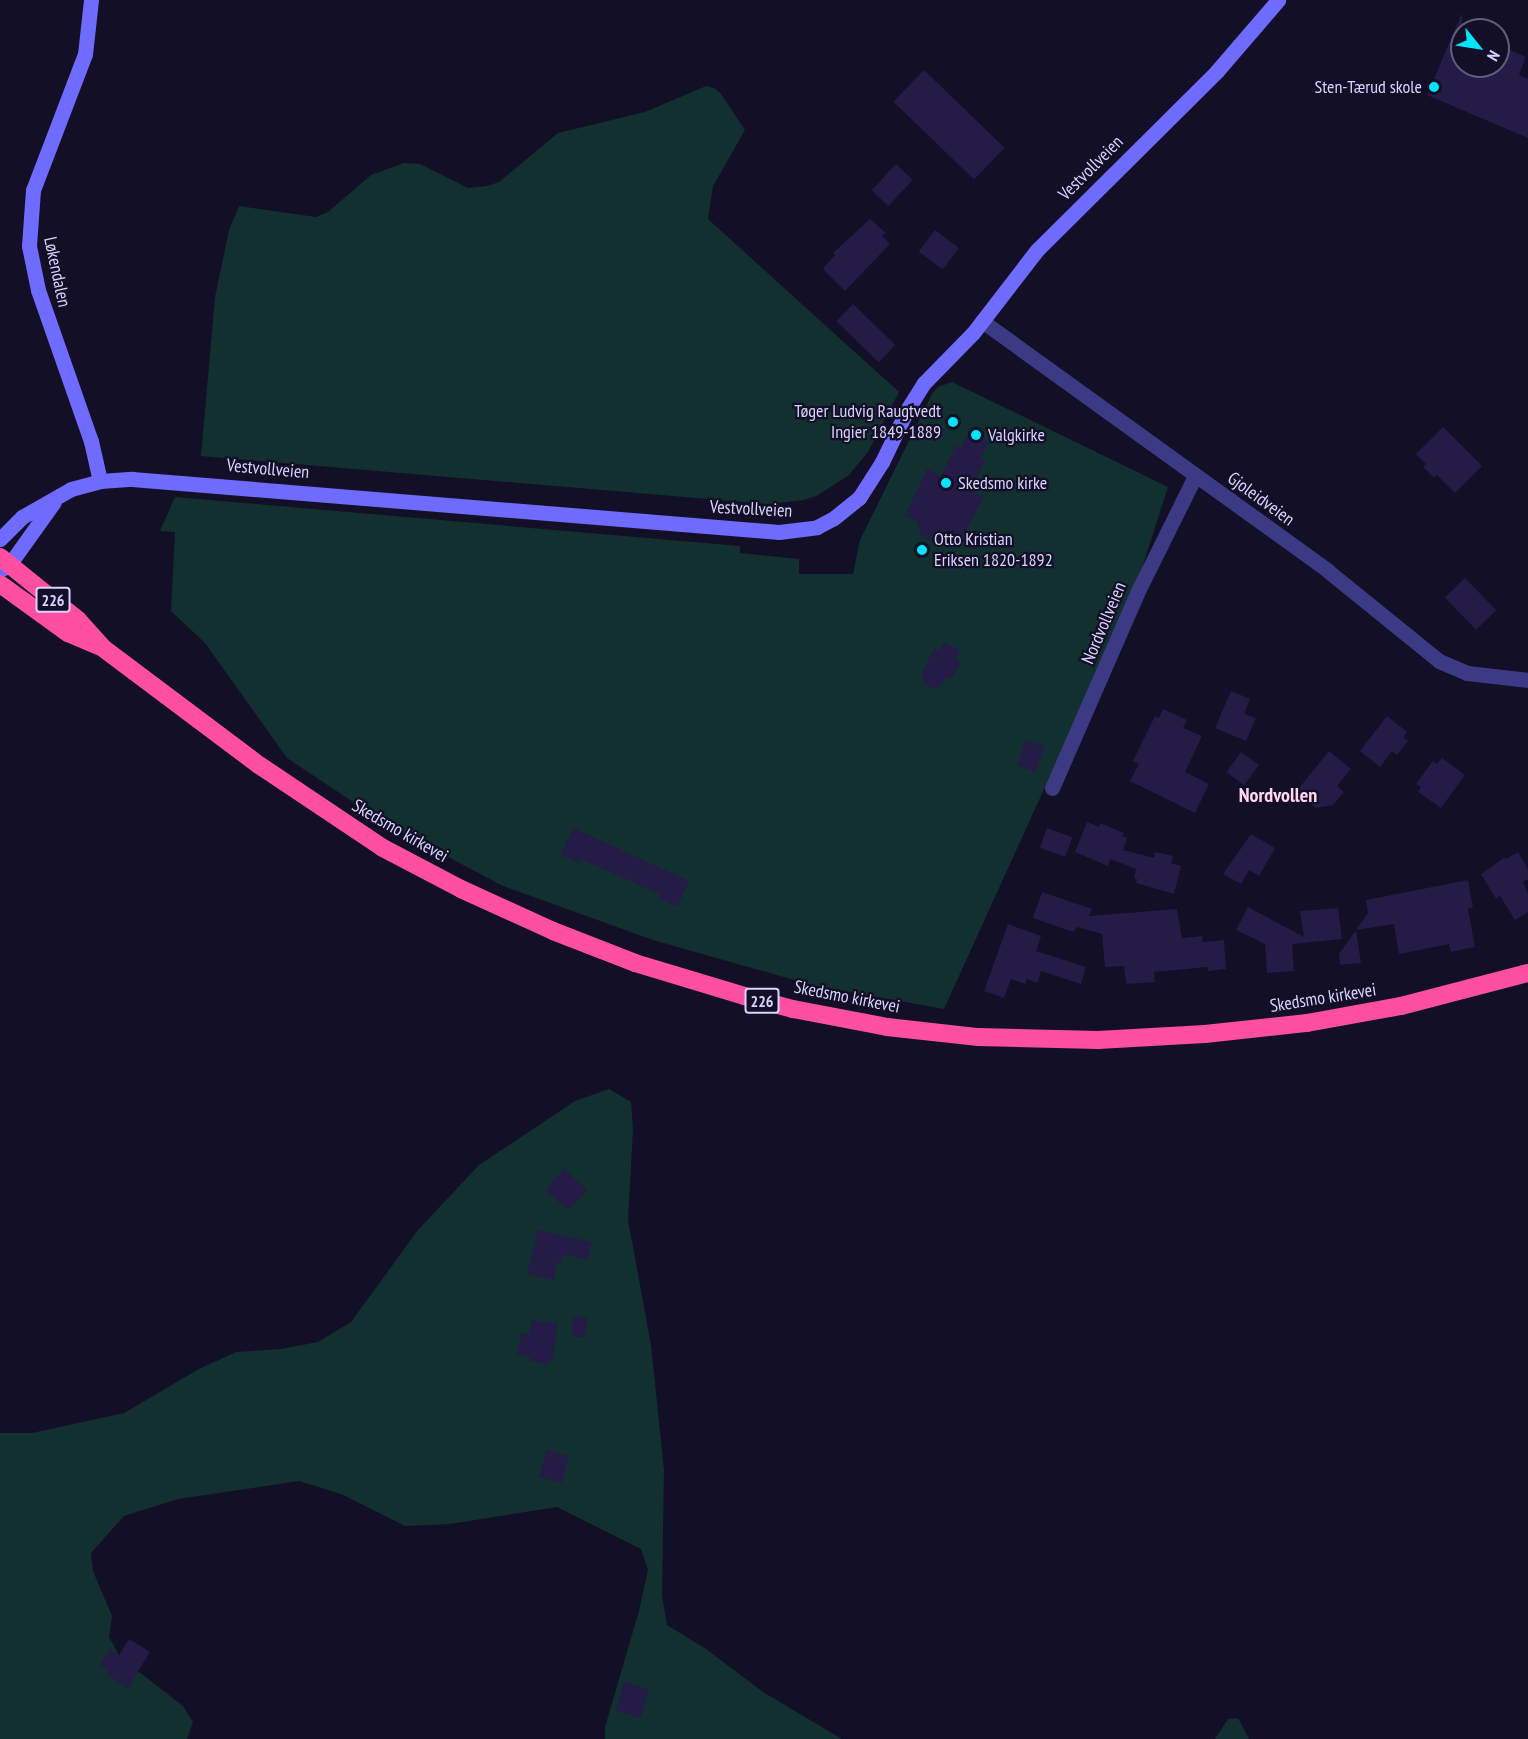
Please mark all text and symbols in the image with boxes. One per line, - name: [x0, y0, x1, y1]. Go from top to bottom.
- north arrow: [1450, 18, 1510, 78]
- text: N: [1483, 47, 1505, 65]
- place label: Sten-Tærud skole: [1315, 76, 1422, 98]
- marker: Sten-Tærud skole: [1427, 80, 1441, 94]
- street label: Vestvollveien: [1054, 131, 1128, 205]
- street label: Løkendalen: [39, 235, 75, 309]
- place label: Tøger Ludvig Raugtvedt Ingier 1849-1889: [794, 401, 941, 444]
- marker: Tøger Ludvig Raugtvedt Ingier 1849-1889: [946, 415, 960, 429]
- place label: Valgkirke: [988, 424, 1045, 446]
- marker: Valgkirke: [969, 428, 983, 442]
- street label: Vestvollveien: [226, 455, 310, 483]
- street label: Gjoleidveien: [1223, 467, 1299, 531]
- place label: Skedsmo kirke: [958, 472, 1047, 494]
- marker: Skedsmo kirke: [939, 476, 953, 490]
- street label: Vestvollveien: [709, 496, 793, 522]
- place label: Otto Kristian Eriksen 1820-1892: [934, 529, 1053, 572]
- marker: Otto Kristian Eriksen 1820-1892: [915, 543, 929, 557]
- street label: Nordvollveien: [1077, 579, 1131, 667]
- road number: 226: [35, 587, 71, 613]
- district label: Nordvollen: [1239, 783, 1317, 807]
- street label: Skedsmo kirkevei: [348, 795, 452, 867]
- street label: Skedsmo kirkevei: [792, 976, 902, 1018]
- street label: Skedsmo kirkevei: [1268, 979, 1378, 1017]
- road number: 226: [744, 988, 780, 1014]

